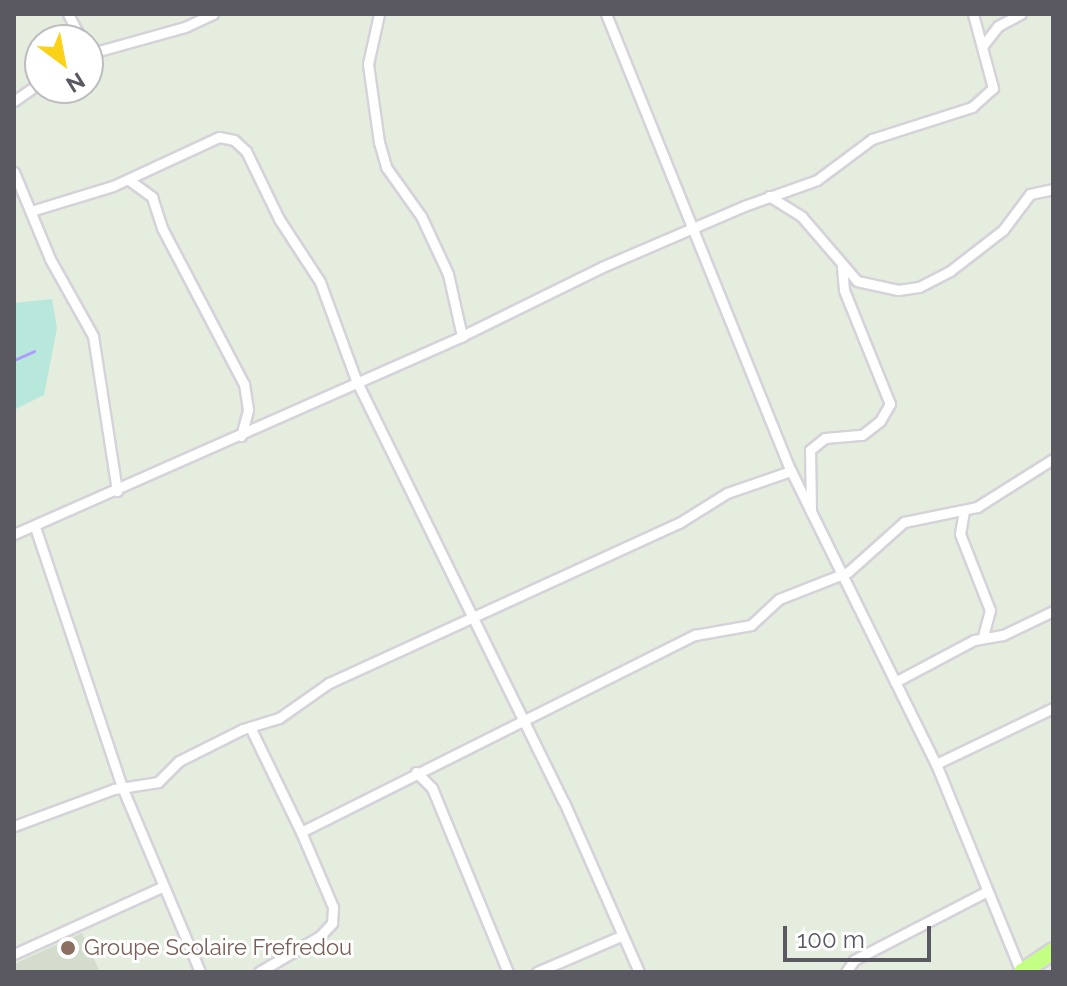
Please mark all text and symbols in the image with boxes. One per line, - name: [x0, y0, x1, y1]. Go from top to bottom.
- north arrow: [24, 24, 104, 104]
- text: N: [62, 67, 90, 98]
- scale bar: [787, 910, 935, 960]
- text: 100 m: [797, 925, 865, 954]
- place label: Groupe Scolaire Frefredou: [84, 935, 352, 961]
- marker: Groupe Scolaire Frefredou: [59, 939, 77, 957]

